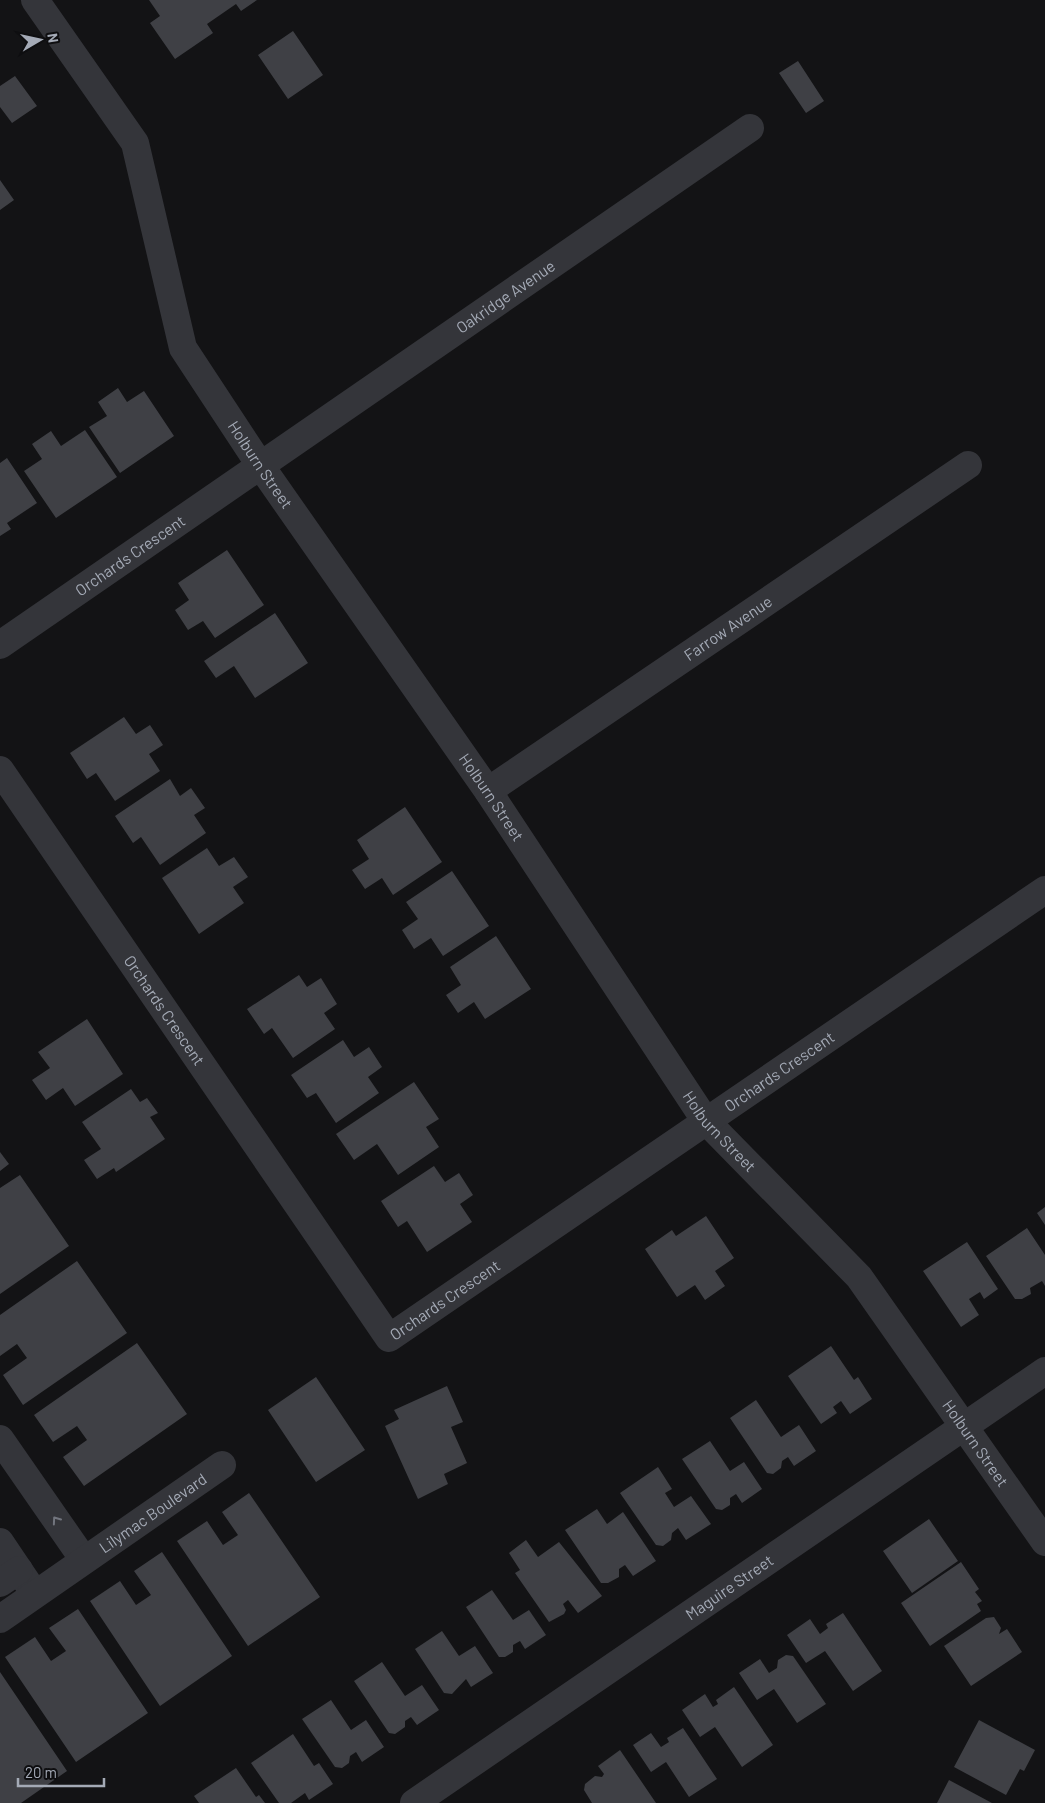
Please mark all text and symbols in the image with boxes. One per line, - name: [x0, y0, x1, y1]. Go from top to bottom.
- north arrow: [15, 15, 65, 65]
- text: N: [44, 32, 62, 44]
- street label: Oakridge Avenue: [452, 255, 558, 337]
- street label: Holburn Street: [224, 417, 297, 512]
- street label: Orchards Crescent: [71, 510, 188, 599]
- street label: Farrow Avenue: [680, 591, 775, 664]
- street label: Holburn Street: [456, 749, 528, 844]
- street label: Orchards Crescent: [121, 951, 209, 1068]
- street label: Orchards Crescent: [720, 1027, 838, 1115]
- street label: Holburn Street: [679, 1087, 760, 1175]
- street label: Orchards Crescent: [386, 1255, 503, 1344]
- street label: Holburn Street: [939, 1396, 1013, 1490]
- street label: Lilymac Boulevard: [95, 1469, 210, 1556]
- one-way arrow: [53, 1516, 62, 1526]
- street label: Maguire Street: [681, 1550, 776, 1623]
- scale bar: [18, 1756, 104, 1788]
- text: 20 m: [25, 1763, 57, 1781]

